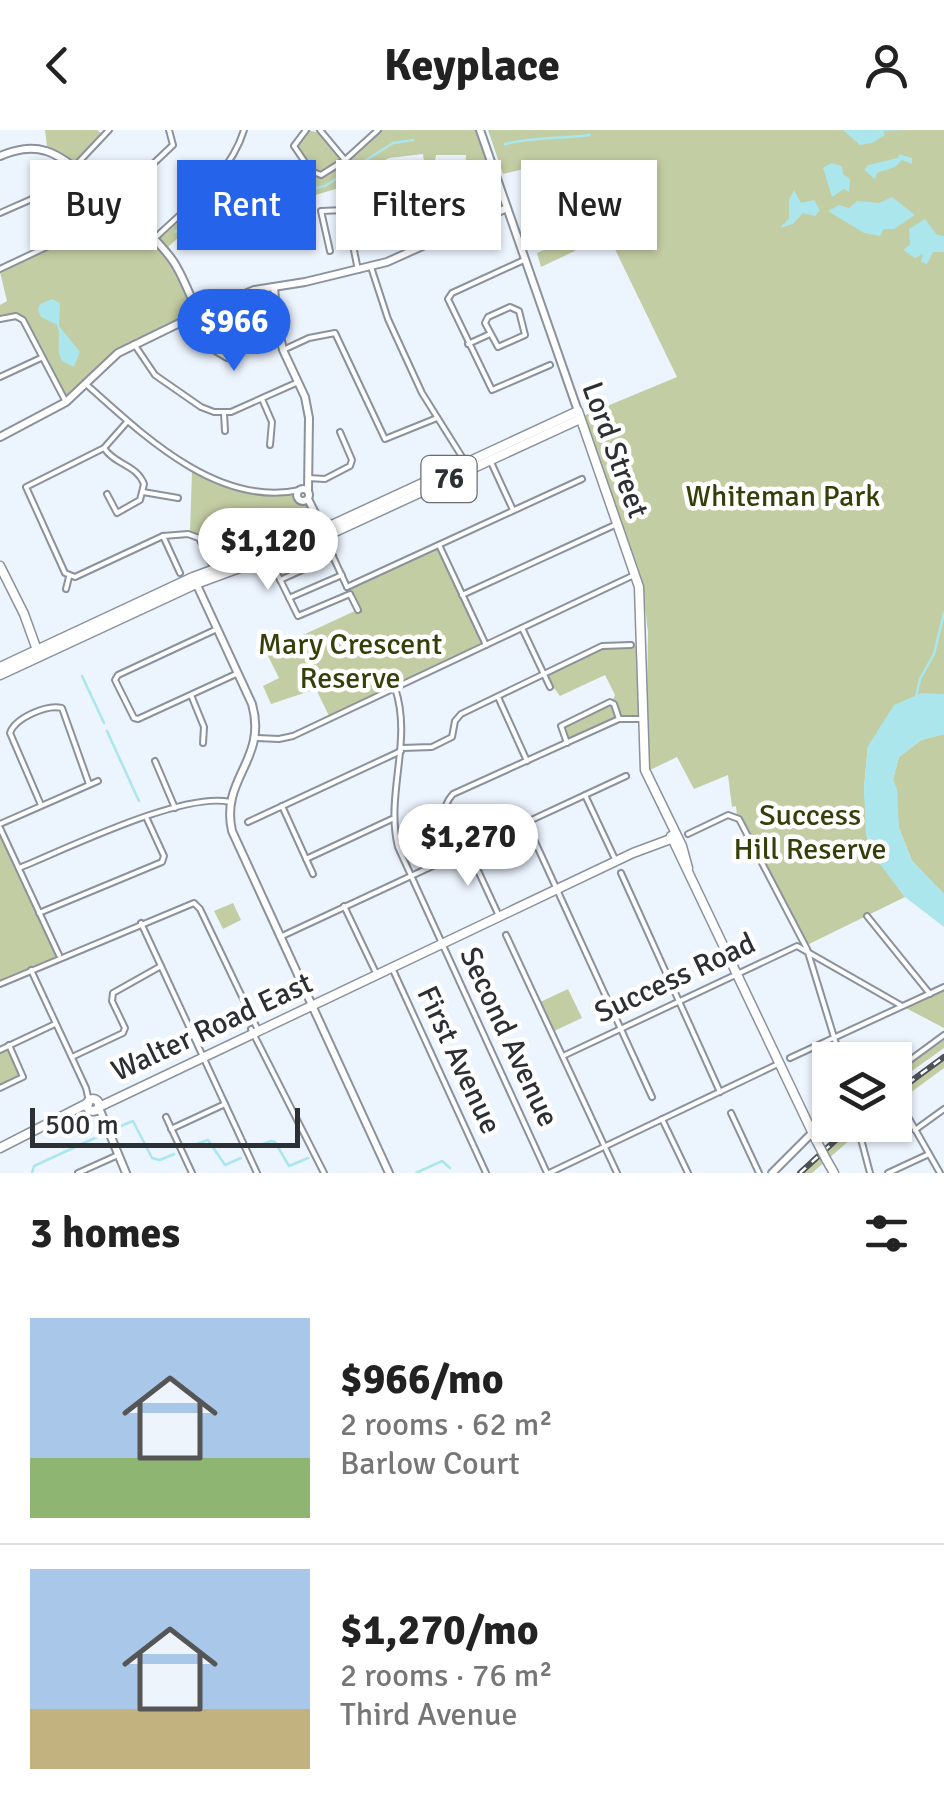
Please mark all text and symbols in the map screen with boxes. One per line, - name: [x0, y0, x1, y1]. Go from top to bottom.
- icon: back: [30, 38, 85, 93]
- text: Keyplace: [384, 38, 560, 93]
- icon: person: [859, 38, 914, 93]
- chip: Buy: [30, 160, 157, 250]
- chip: Rent: [177, 160, 316, 250]
- chip: Filters: [336, 160, 501, 250]
- chip: New: [521, 160, 657, 250]
- pin: $966: [175, 289, 293, 374]
- text: $966: [199, 302, 269, 341]
- street label: Lord Street: [573, 377, 657, 523]
- road number: 76: [422, 456, 476, 502]
- park label: Whiteman Park: [686, 478, 880, 515]
- pin: $1,120: [187, 508, 349, 593]
- text: $1,120: [220, 521, 316, 560]
- park label: Mary Crescent Reserve: [258, 626, 442, 697]
- park label: Success Hill Reserve: [733, 797, 887, 868]
- pin: $1,270: [387, 804, 549, 889]
- text: $1,270: [420, 817, 516, 856]
- street label: Success Road: [589, 925, 761, 1031]
- street label: Second Avenue: [451, 941, 567, 1133]
- street label: Walter Road East: [106, 964, 318, 1090]
- street label: First Avenue: [409, 980, 509, 1140]
- map controls: [812, 1042, 912, 1142]
- button: layers: [812, 1042, 912, 1142]
- scale bar: [30, 1103, 300, 1148]
- text: 500 m: [45, 1108, 119, 1142]
- icon: filters: [859, 1206, 914, 1261]
- text: 3 homes: [30, 1208, 180, 1259]
- text: $966/mo: [340, 1354, 504, 1405]
- icon: home: [110, 1358, 230, 1478]
- text: 2 rooms · 62 m²: [340, 1405, 553, 1444]
- text: Barlow Court: [340, 1444, 520, 1483]
- text: $1,270/mo: [340, 1605, 539, 1656]
- icon: home: [110, 1609, 230, 1729]
- text: 2 rooms · 76 m²: [340, 1656, 553, 1695]
- text: Third Avenue: [340, 1695, 517, 1734]

